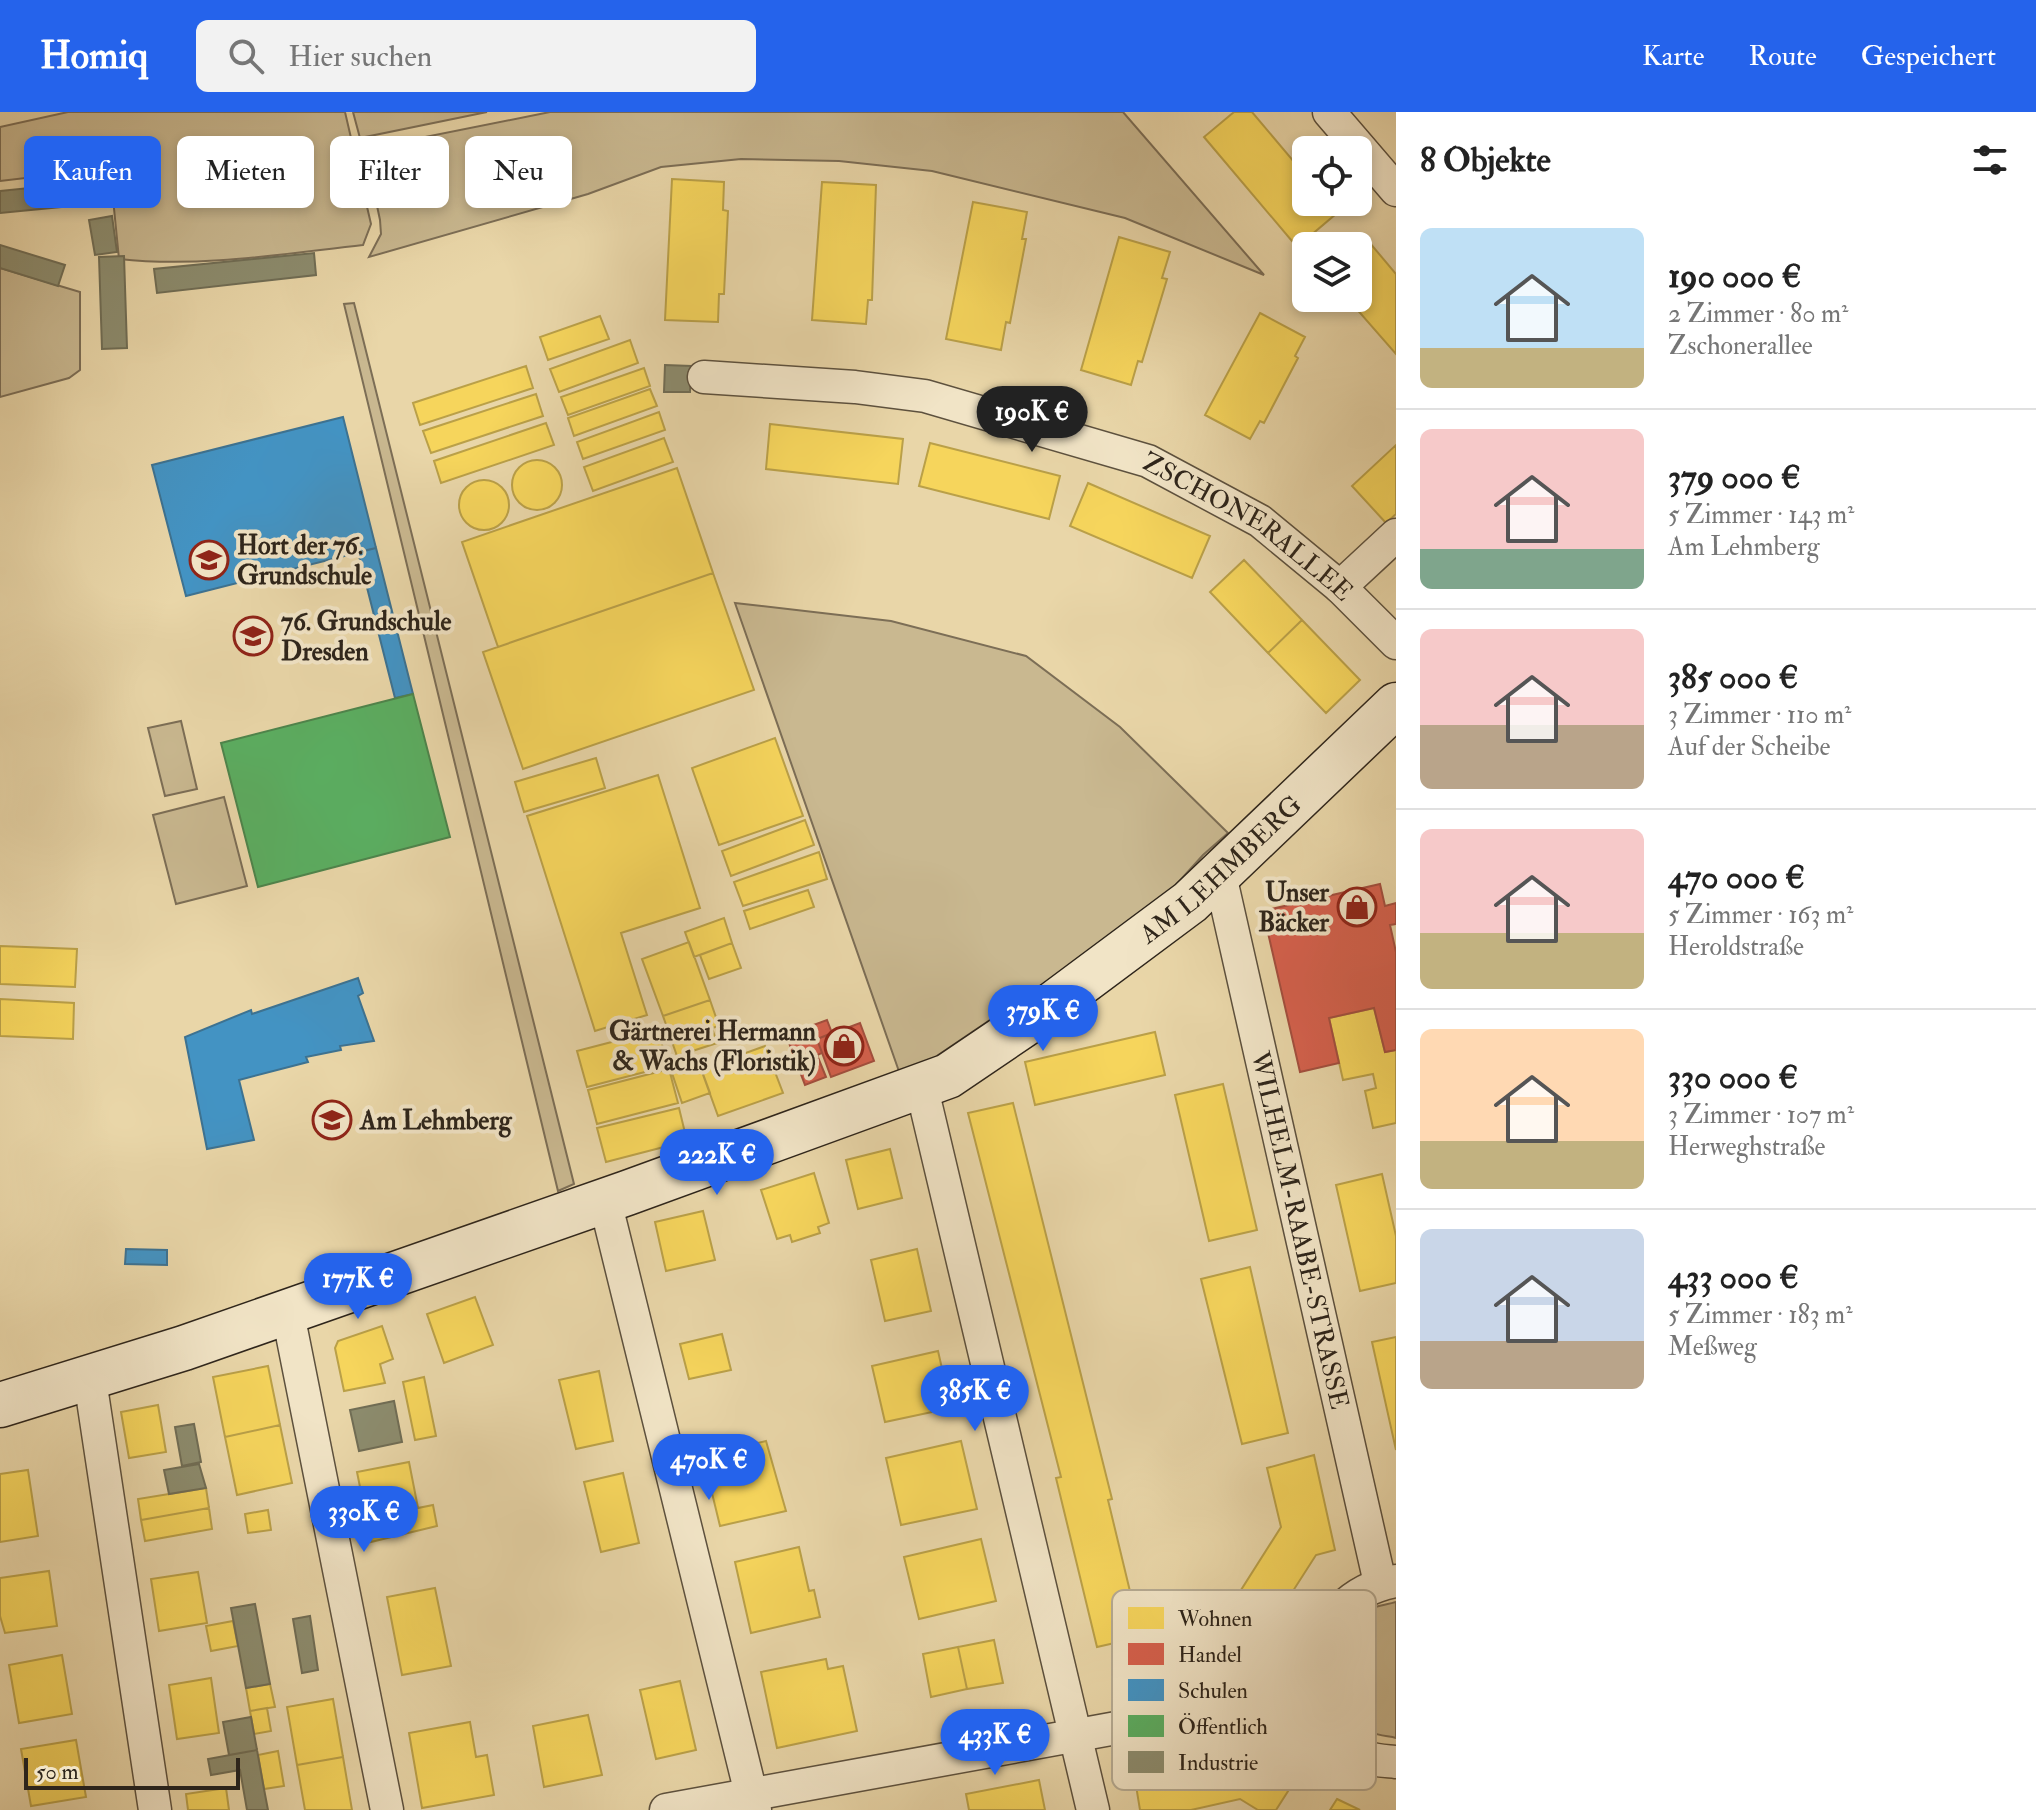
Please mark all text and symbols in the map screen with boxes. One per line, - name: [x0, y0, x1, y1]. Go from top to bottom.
- search box: [196, 20, 756, 92]
- text: Homiq: [40, 32, 148, 80]
- icon: search: [224, 34, 268, 78]
- text: Hier suchen: [288, 38, 432, 75]
- text: Karte: [1642, 39, 1704, 74]
- text: Route: [1748, 39, 1817, 74]
- text: Gespeichert: [1861, 39, 1996, 74]
- chip: Kaufen: [24, 136, 161, 208]
- chip: Mieten: [177, 136, 314, 208]
- chip: Filter: [330, 136, 449, 208]
- chip: Neu: [465, 136, 572, 208]
- map controls: [1292, 136, 1372, 312]
- button: locate: [1292, 136, 1372, 216]
- icon: filters: [1968, 138, 2012, 182]
- text: 8 Objekte: [1420, 139, 1551, 182]
- button: layers: [1292, 232, 1372, 312]
- text: 190 000 €: [1668, 255, 1801, 298]
- icon: home: [1484, 260, 1580, 356]
- text: 2 Zimmer · 80 m²: [1668, 298, 1848, 330]
- text: Zschonerallee: [1668, 330, 1813, 362]
- pin: 190K €: [967, 386, 1097, 454]
- text: 190K €: [995, 396, 1069, 428]
- street label: ZSCHONERALLEE: [1137, 446, 1360, 608]
- text: 379 000 €: [1668, 456, 1801, 499]
- icon: home: [1484, 461, 1580, 557]
- text: 5 Zimmer · 143 m²: [1668, 499, 1854, 531]
- place label: Hort der 76. Grundschule: [237, 530, 372, 592]
- text: Am Lehmberg: [1668, 531, 1820, 563]
- school or university icon: Hort der 76. Grundschule: [188, 539, 230, 581]
- place label: 76. Grundschule Dresden: [281, 606, 452, 668]
- school or university icon: 76. Grundschule Dresden: [232, 615, 274, 657]
- text: 385 000 €: [1668, 656, 1798, 699]
- icon: home: [1484, 661, 1580, 757]
- text: 3 Zimmer · 110 m²: [1668, 699, 1851, 731]
- text: Auf der Scheibe: [1668, 731, 1830, 763]
- street label: AM LEHMBERG: [1133, 789, 1309, 952]
- text: 470 000 €: [1668, 856, 1805, 899]
- icon: home: [1484, 861, 1580, 957]
- place label: Unser Bäcker: [1258, 877, 1329, 939]
- shop icon: Unser Bäcker: [1336, 886, 1378, 928]
- text: 5 Zimmer · 163 m²: [1668, 899, 1853, 931]
- text: Heroldstraße: [1668, 931, 1804, 963]
- pin: 379K €: [978, 985, 1108, 1053]
- text: 379K €: [1006, 995, 1080, 1027]
- place label: Gärtnerei Hermann & Wachs (Floristik): [609, 1016, 817, 1078]
- shop icon: Gärtnerei Hermann & Wachs (Floristik): [823, 1025, 865, 1067]
- street label: WILHELM-RAABE-STRASSE: [1243, 1047, 1355, 1412]
- text: 330 000 €: [1668, 1056, 1798, 1099]
- icon: home: [1484, 1061, 1580, 1157]
- school or university icon: Am Lehmberg: [311, 1099, 353, 1141]
- text: 3 Zimmer · 107 m²: [1668, 1099, 1854, 1131]
- place label: Am Lehmberg: [359, 1105, 513, 1138]
- pin: 222K €: [652, 1129, 782, 1197]
- text: Herweghstraße: [1668, 1131, 1825, 1163]
- text: 222K €: [678, 1139, 756, 1171]
- pin: 177K €: [293, 1253, 423, 1321]
- text: 433 000 €: [1668, 1256, 1799, 1299]
- icon: home: [1484, 1261, 1580, 1357]
- text: 177K €: [322, 1263, 394, 1295]
- text: 5 Zimmer · 183 m²: [1668, 1299, 1853, 1331]
- text: Meßweg: [1668, 1331, 1757, 1363]
- pin: 385K €: [910, 1365, 1040, 1433]
- text: 385K €: [939, 1375, 1011, 1407]
- pin: 470K €: [644, 1434, 774, 1502]
- text: 470K €: [670, 1444, 748, 1476]
- pin: 330K €: [299, 1486, 429, 1554]
- text: 330K €: [328, 1496, 400, 1528]
- legend: [1112, 1590, 1376, 1790]
- text: Wohnen: [1177, 1605, 1252, 1633]
- text: Handel: [1178, 1641, 1242, 1669]
- text: Schulen: [1178, 1677, 1248, 1705]
- pin: 433K €: [930, 1709, 1060, 1777]
- text: Öffentlich: [1178, 1713, 1268, 1741]
- text: 433K €: [959, 1719, 1031, 1751]
- text: Industrie: [1178, 1749, 1258, 1777]
- scale bar: [24, 1754, 240, 1790]
- text: 50 m: [36, 1758, 78, 1786]

